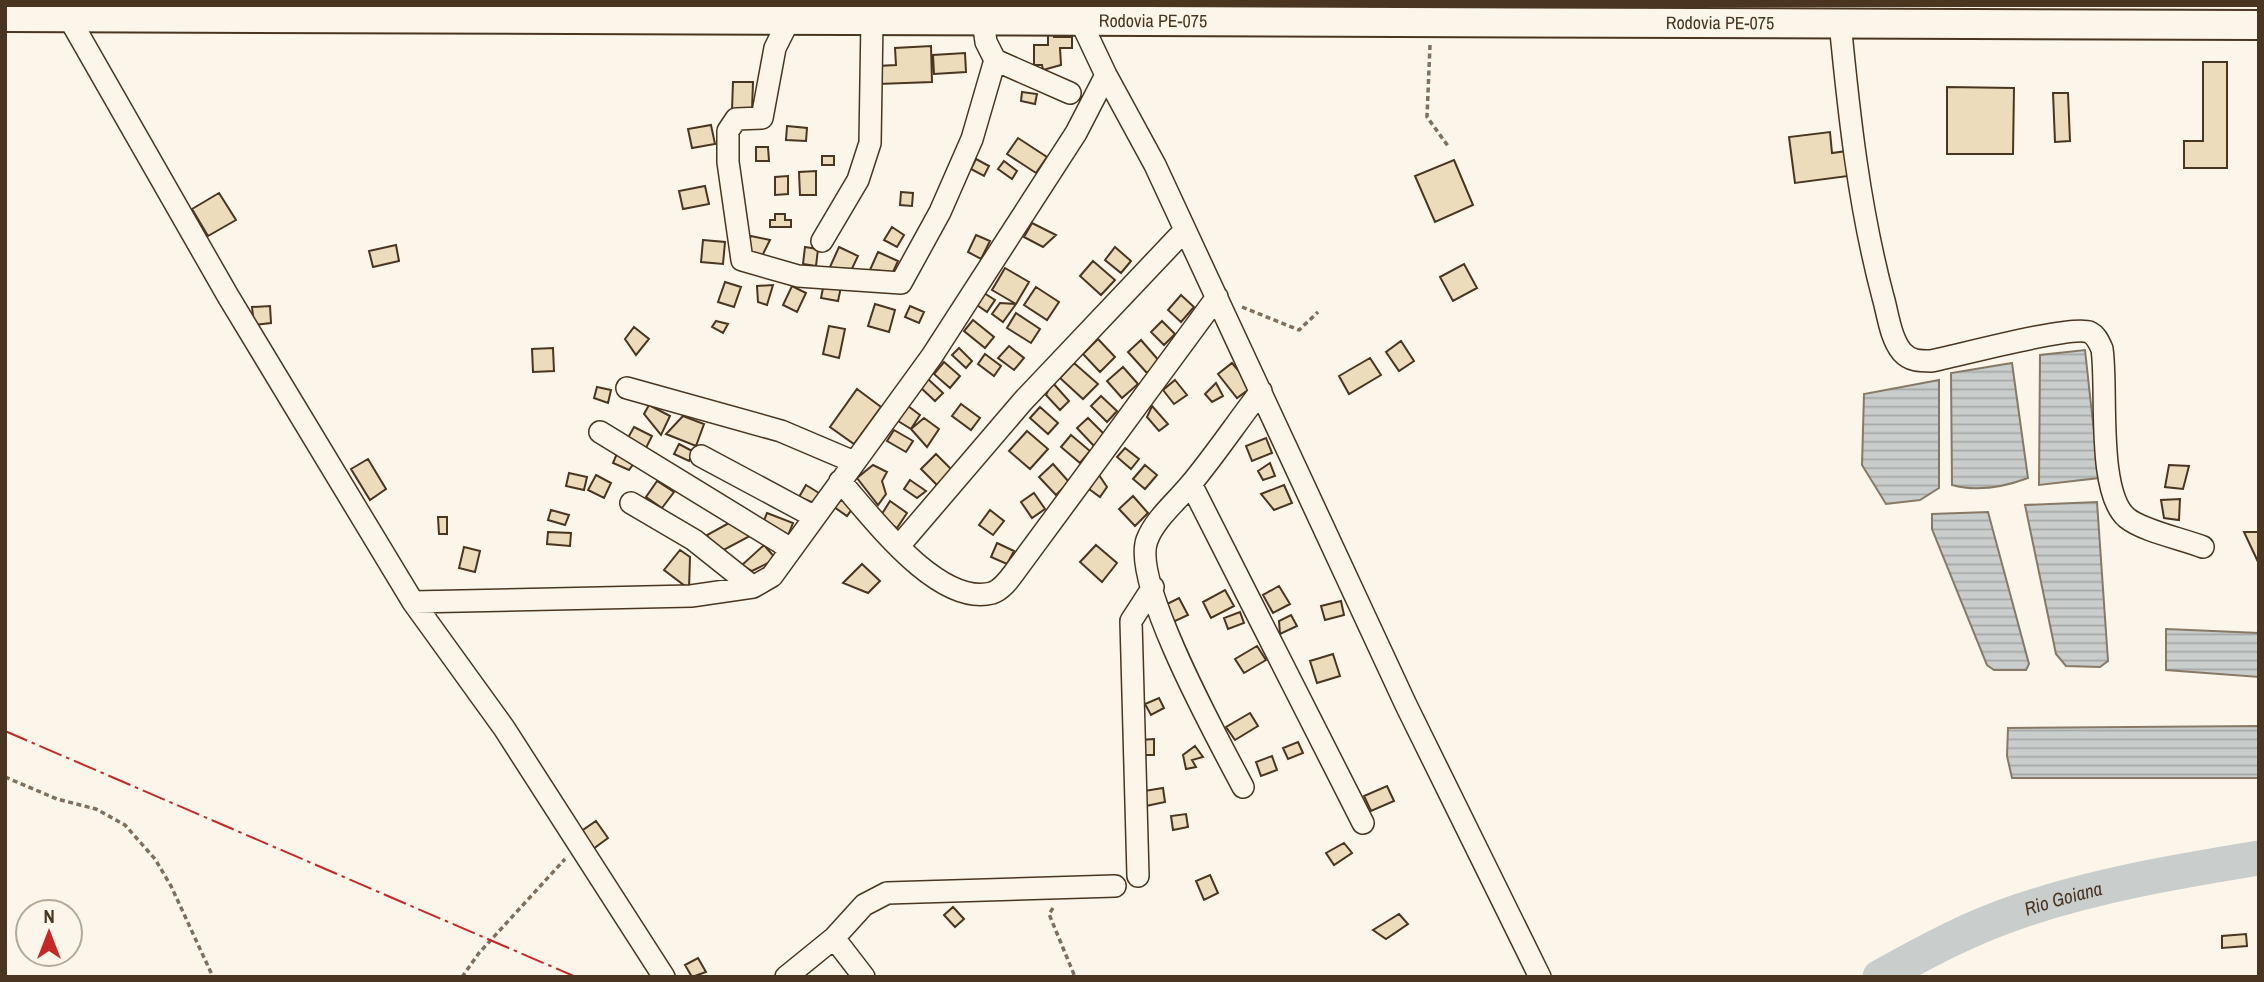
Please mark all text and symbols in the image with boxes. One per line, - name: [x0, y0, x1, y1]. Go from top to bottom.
- street label: Rodovia PE-075: [1099, 8, 1207, 33]
- street label: Rodovia PE-075: [1666, 10, 1774, 35]
- water label: Rio Goiana: [2021, 875, 2105, 922]
- north arrow: [14, 898, 84, 968]
- text: N: [43, 903, 55, 929]

